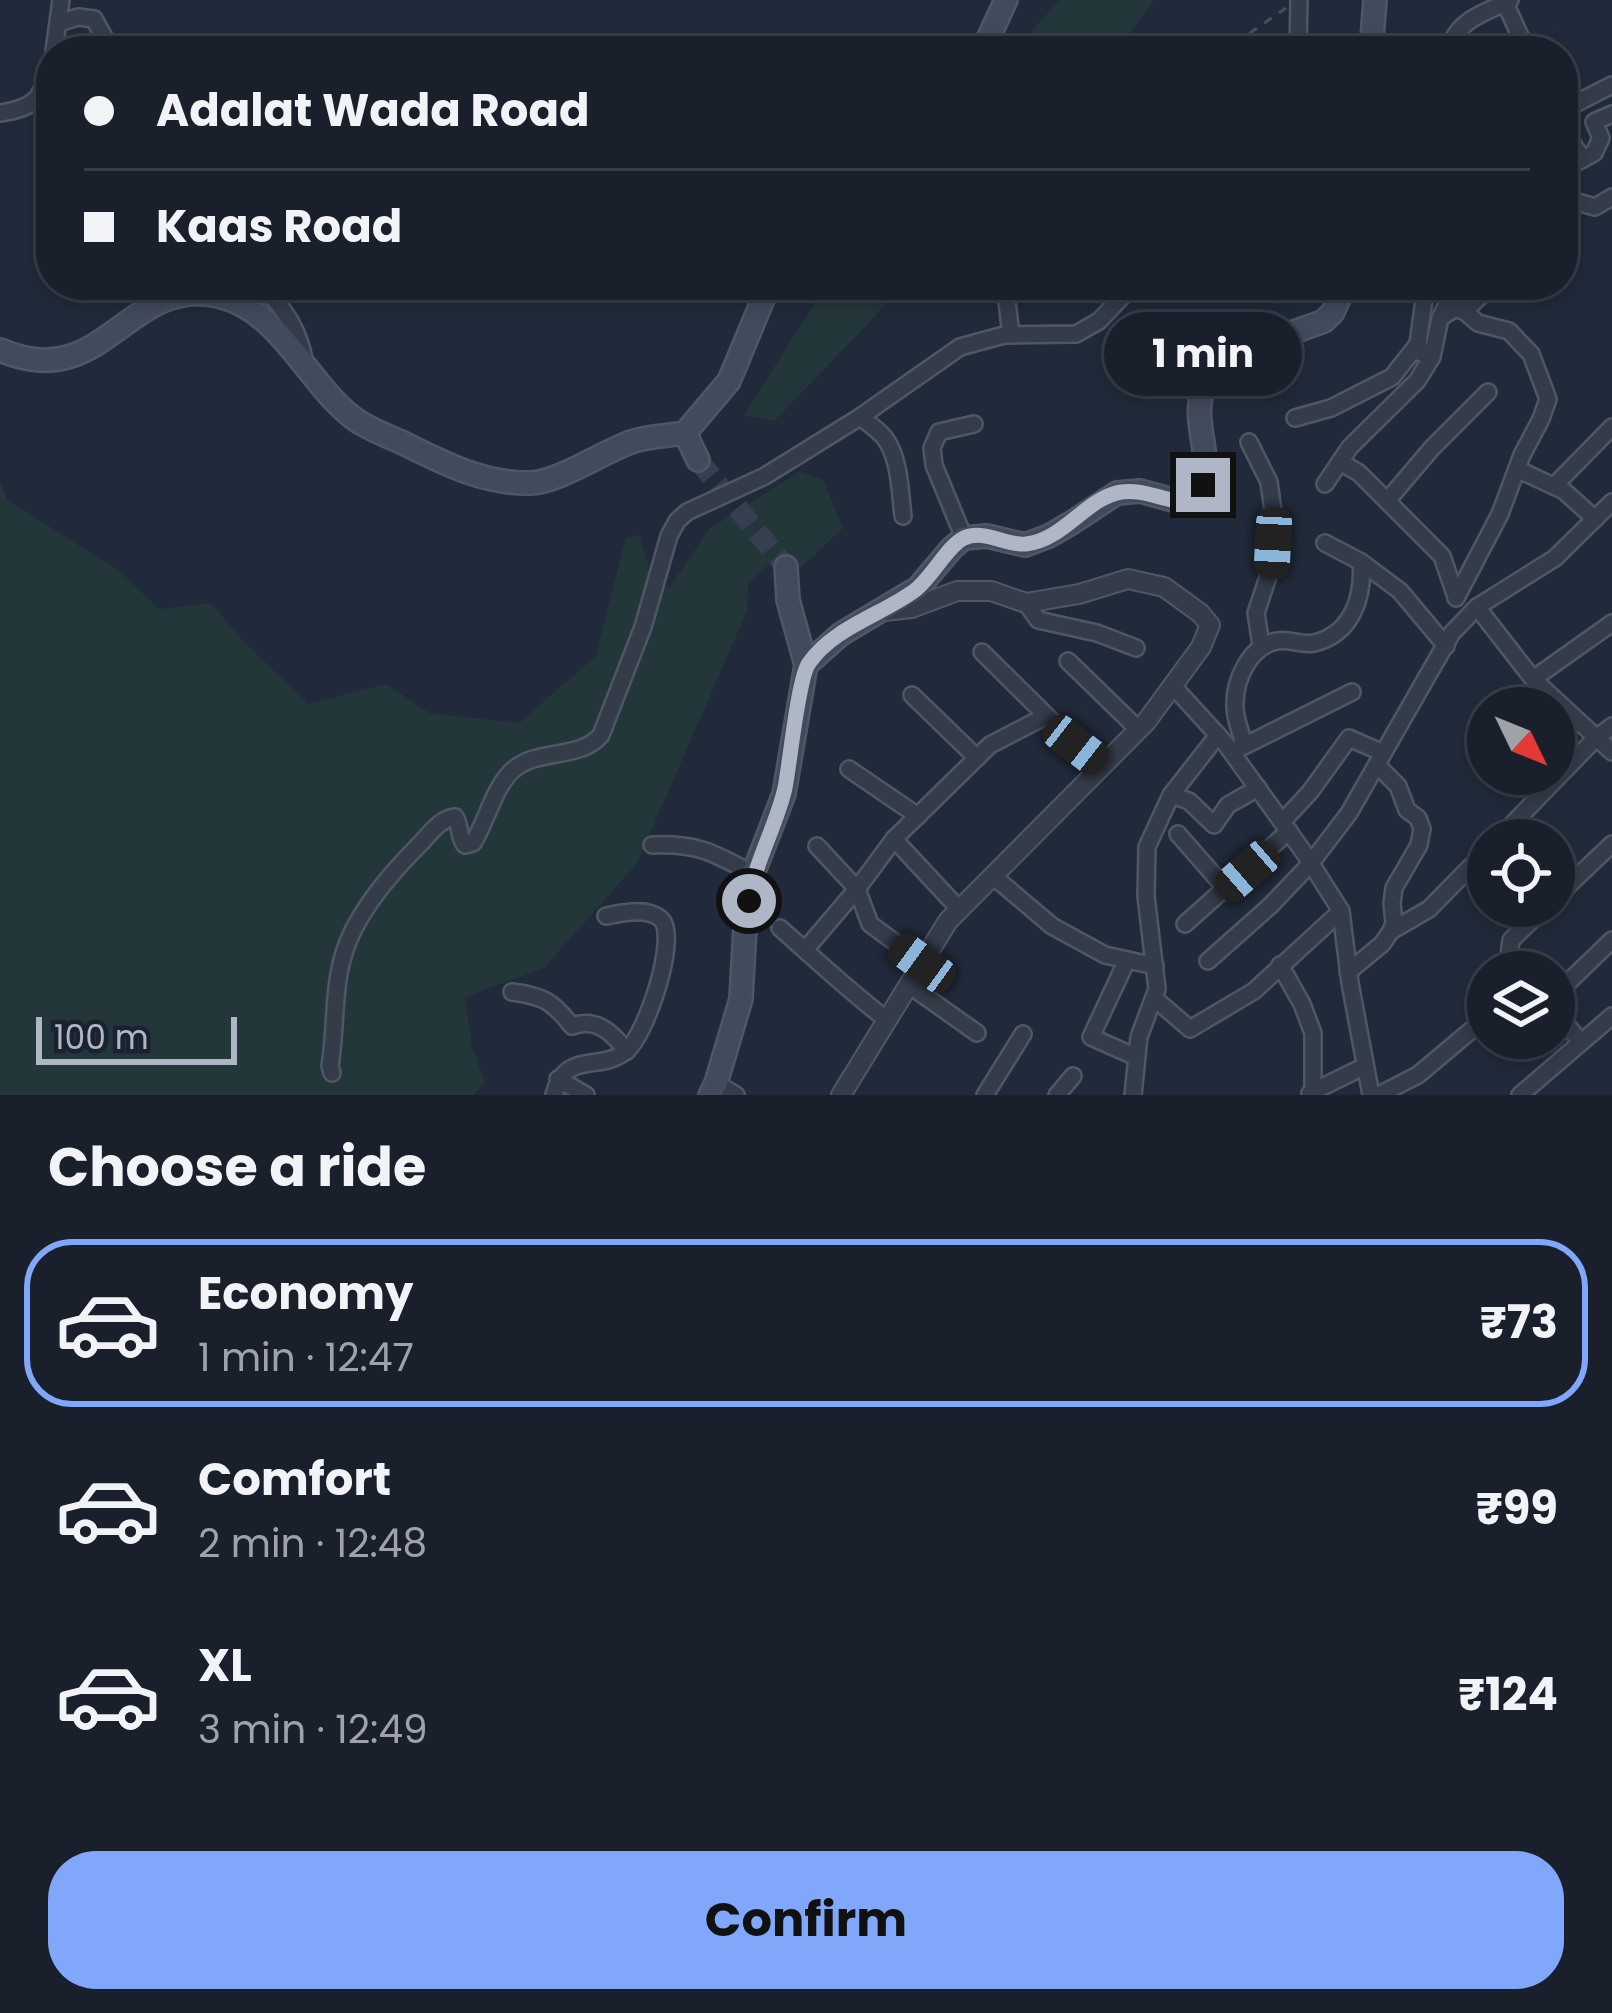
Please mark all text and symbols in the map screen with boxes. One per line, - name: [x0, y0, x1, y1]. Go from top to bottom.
- text: Adalat Wada Road: [156, 79, 590, 142]
- text: Kaas Road: [156, 195, 402, 258]
- callout: 1 min: [1104, 311, 1302, 395]
- text: 1 min: [1152, 326, 1254, 381]
- route end: [1176, 458, 1230, 512]
- car: [1253, 506, 1293, 580]
- north arrow: [1467, 687, 1575, 795]
- map controls: [1467, 687, 1575, 1059]
- car: [1037, 709, 1115, 781]
- button: locate: [1467, 819, 1575, 927]
- car: [1208, 834, 1286, 908]
- route start: [722, 874, 776, 928]
- car: [882, 927, 962, 999]
- button: layers: [1467, 951, 1575, 1059]
- scale bar: [36, 1011, 237, 1064]
- text: 100 m: [54, 1014, 149, 1061]
- text: Choose a ride: [48, 1129, 426, 1205]
- text: Economy: [198, 1262, 413, 1325]
- icon: car: [54, 1269, 162, 1377]
- text: ₹73: [1480, 1291, 1558, 1354]
- text: 1 min · 12:47: [198, 1330, 414, 1385]
- text: Comfort: [198, 1448, 391, 1511]
- icon: car: [54, 1455, 162, 1563]
- text: ₹99: [1476, 1477, 1558, 1540]
- text: 2 min · 12:48: [198, 1516, 427, 1571]
- text: XL: [198, 1634, 252, 1697]
- icon: car: [54, 1641, 162, 1749]
- text: ₹124: [1458, 1663, 1558, 1726]
- text: 3 min · 12:49: [198, 1702, 428, 1757]
- button: Confirm: [48, 1851, 1564, 1989]

